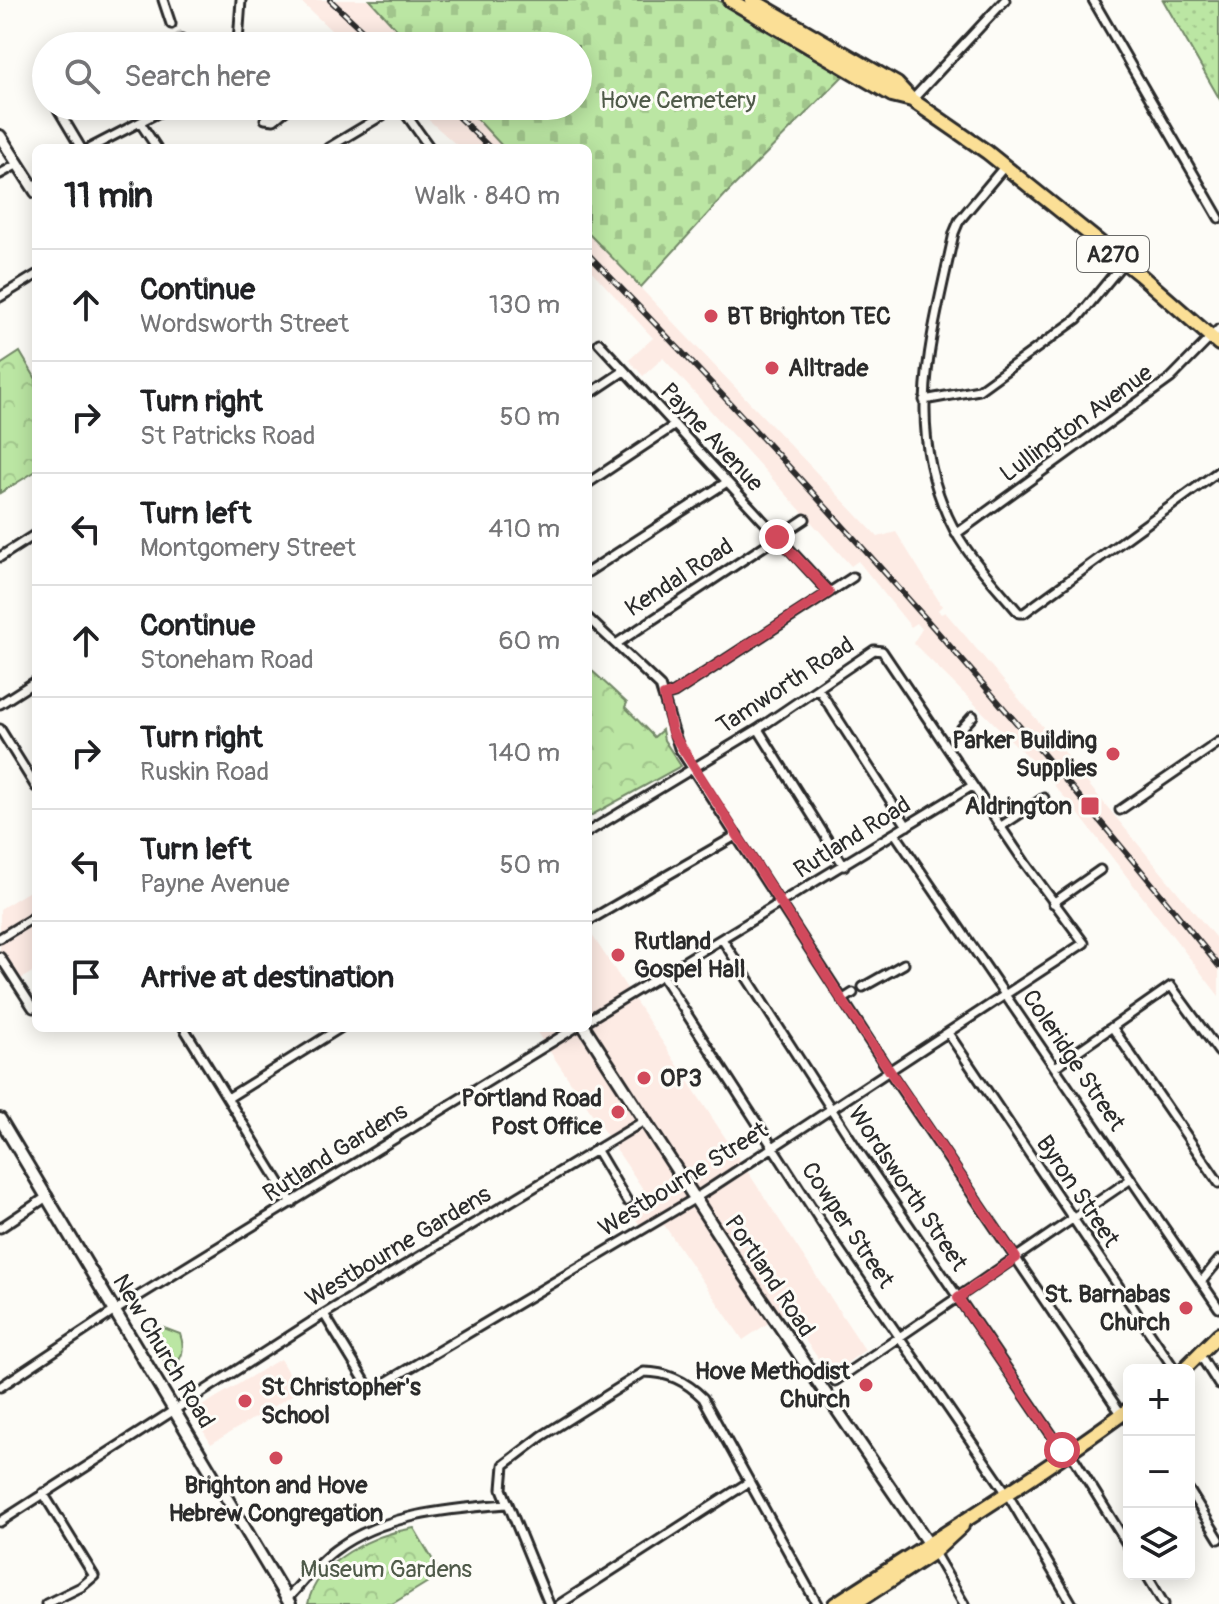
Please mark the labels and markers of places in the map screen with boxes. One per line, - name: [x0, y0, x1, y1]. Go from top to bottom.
- place label: BT Brighton TEC: [727, 302, 891, 331]
- marker: BT Brighton TEC: [702, 307, 720, 325]
- place label: Alltrade: [788, 354, 869, 383]
- marker: Alltrade: [763, 359, 781, 377]
- place label: Parker Building Supplies: [952, 726, 1097, 783]
- marker: Parker Building Supplies: [1104, 745, 1122, 763]
- place label: Aldrington: [965, 792, 1072, 821]
- marker: Aldrington: [1079, 795, 1101, 817]
- place label: Rutland Gospel Hall: [634, 927, 745, 984]
- marker: Rutland Gospel Hall: [609, 946, 627, 964]
- place label: OP3: [660, 1064, 702, 1093]
- marker: OP3: [635, 1069, 653, 1087]
- place label: Portland Road Post Office: [461, 1084, 603, 1141]
- marker: Portland Road Post Office: [609, 1103, 627, 1121]
- place label: St. Barnabas Church: [1044, 1280, 1170, 1337]
- marker: St. Barnabas Church: [1177, 1299, 1195, 1317]
- place label: Hove Methodist Church: [695, 1357, 851, 1414]
- place label: St Christopher's School: [261, 1373, 421, 1430]
- marker: Hove Methodist Church: [857, 1376, 875, 1394]
- marker: St Christopher's School: [236, 1392, 254, 1410]
- marker: Brighton and Hove Hebrew Congregation: [267, 1449, 285, 1467]
- place label: Brighton and Hove Hebrew Congregation: [169, 1471, 383, 1528]

